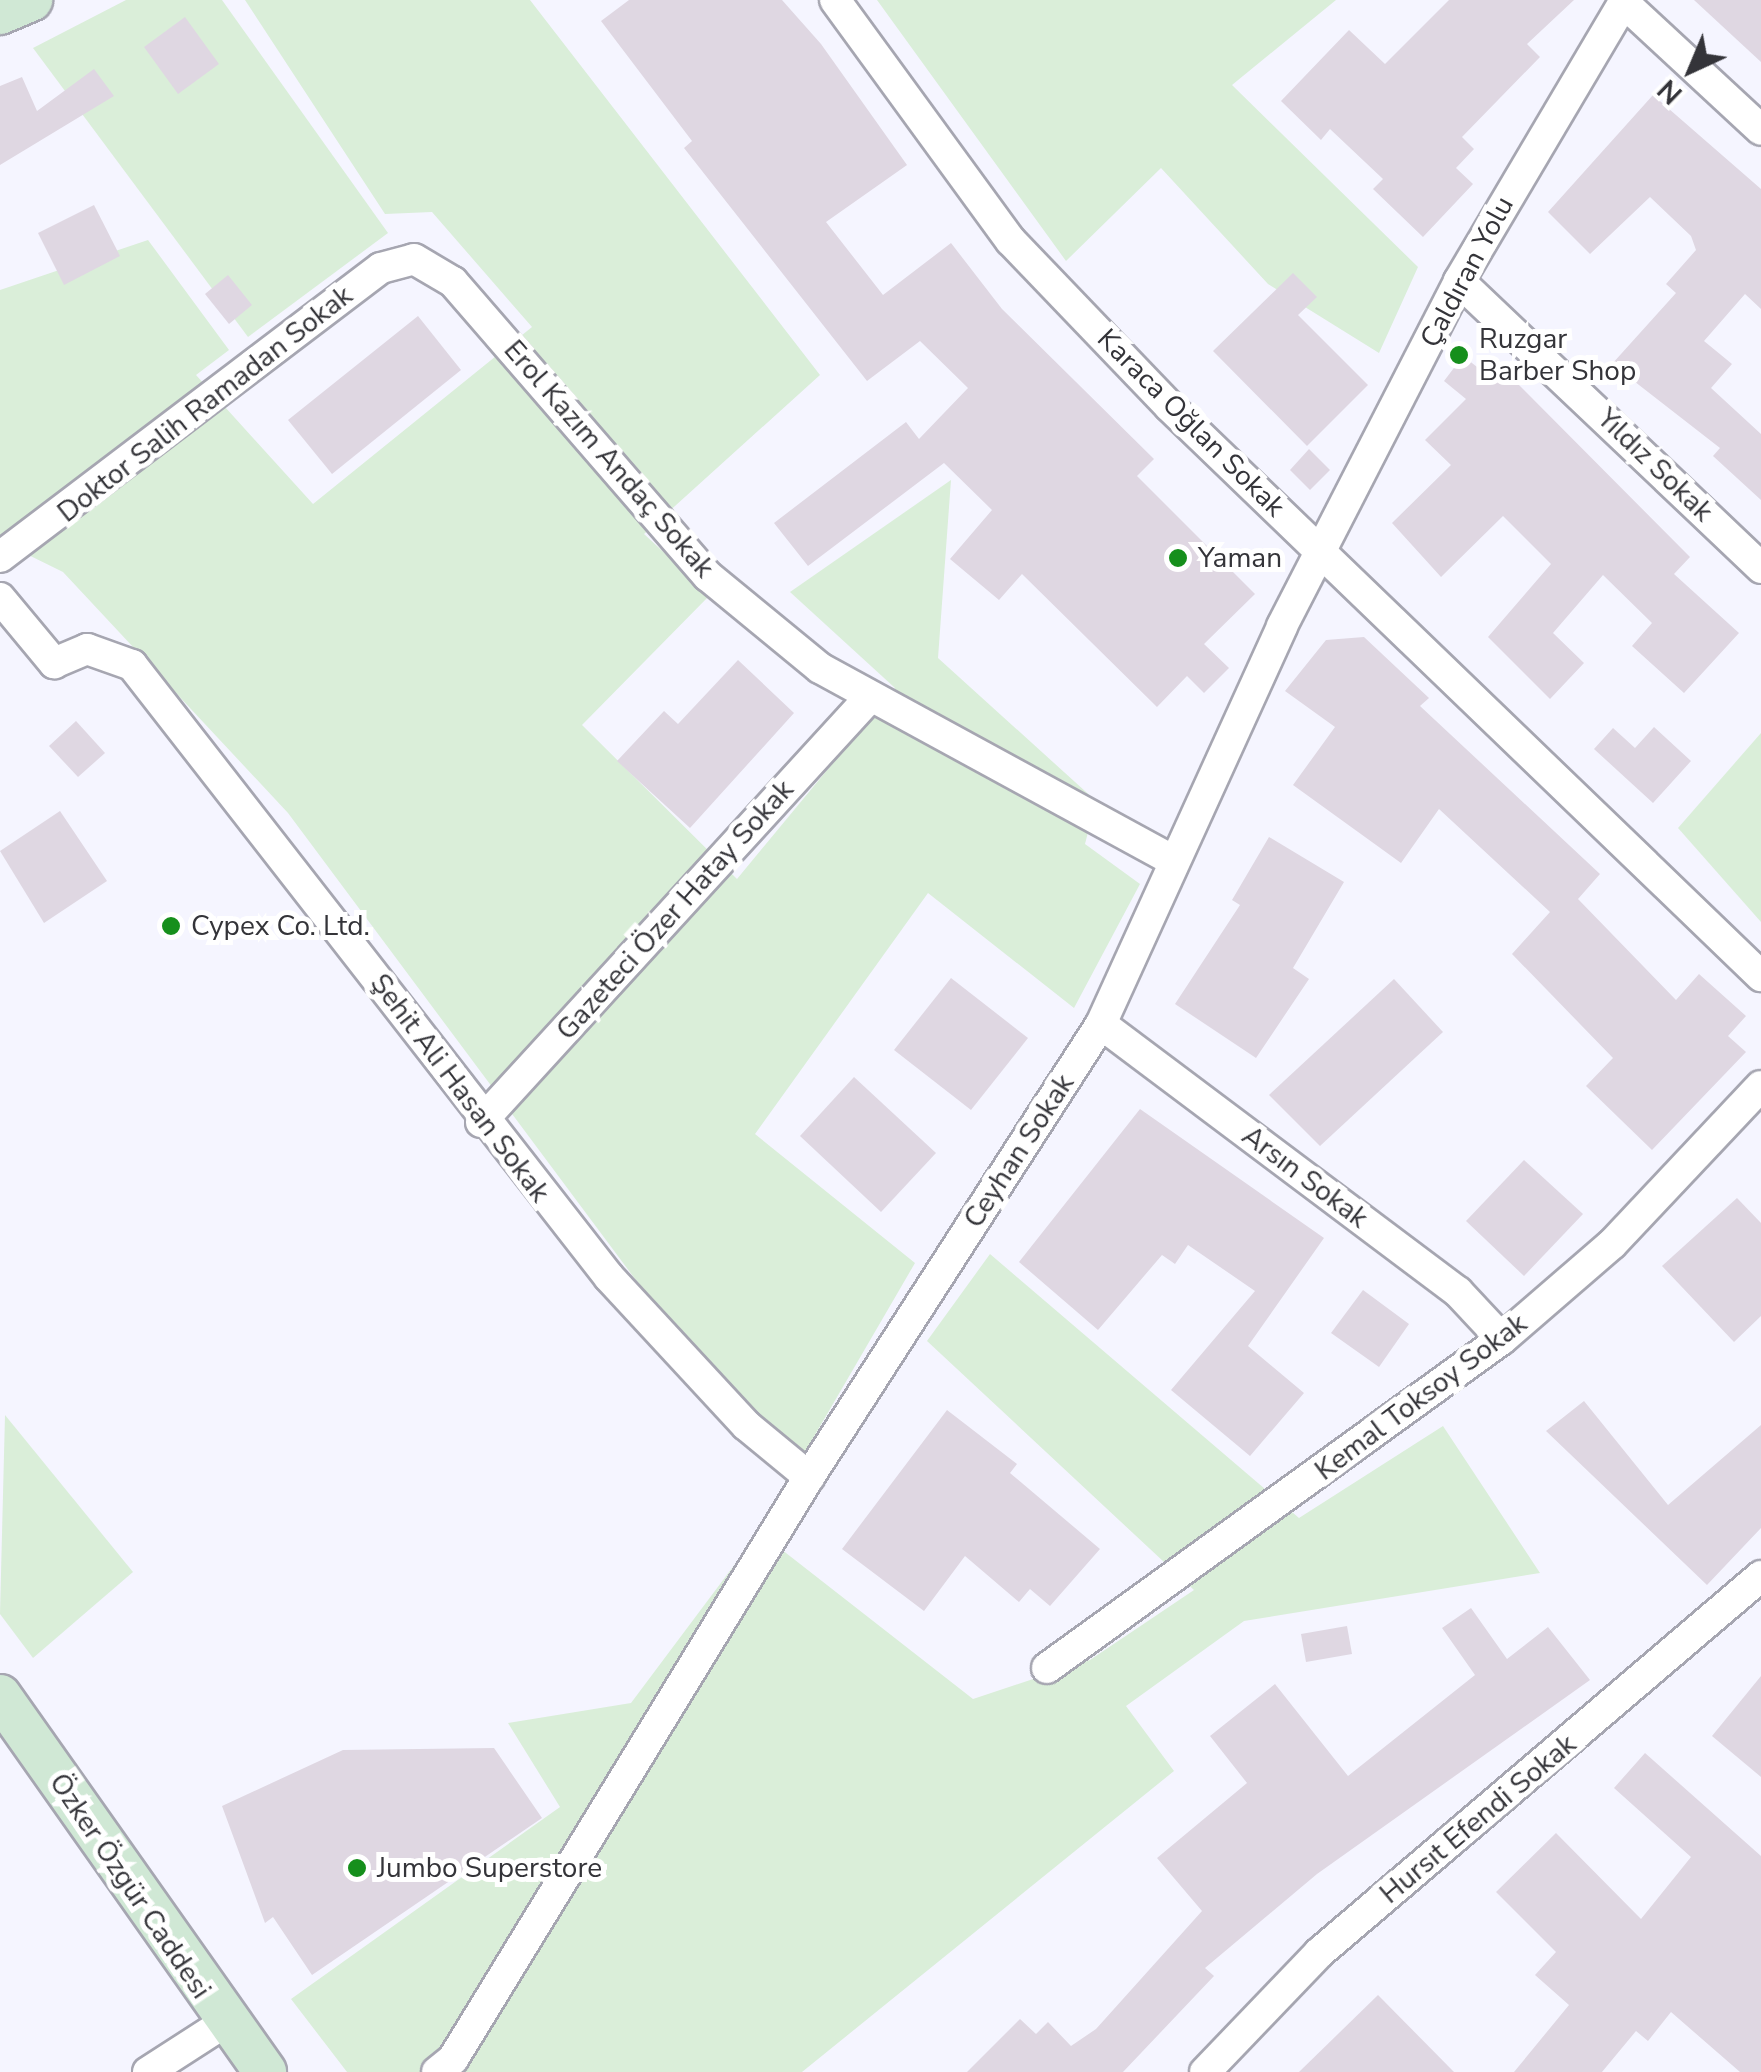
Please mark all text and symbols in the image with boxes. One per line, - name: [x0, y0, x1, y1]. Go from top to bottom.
- north arrow: [1641, 20, 1741, 120]
- text: N: [1649, 71, 1691, 113]
- street label: Çaldıran Yolu: [1413, 191, 1521, 353]
- street label: Doktor Salih Ramadan Sokak: [51, 279, 359, 529]
- street label: Karaca Oğlan Sokak: [1090, 322, 1292, 524]
- place label: Ruzgar Barber Shop: [1479, 322, 1636, 388]
- street label: Erol Kazım Andaç Sokak: [497, 334, 721, 584]
- marker: Ruzgar Barber Shop: [1448, 344, 1470, 366]
- street label: Yıldız Sokak: [1590, 402, 1720, 528]
- place label: Yaman: [1198, 541, 1282, 575]
- marker: Yaman: [1167, 547, 1189, 569]
- street label: Gazeteci Özer Hatay Sokak: [549, 773, 801, 1047]
- place label: Cypex Co. Ltd.: [191, 909, 370, 943]
- marker: Cypex Co. Ltd.: [160, 915, 182, 937]
- street label: Şehit Ali Hasan Sokak: [363, 967, 557, 1209]
- street label: Ceyhan Sokak: [957, 1068, 1081, 1234]
- street label: Arsın Sokak: [1235, 1119, 1375, 1235]
- street label: Kemal Toksoy Sokak: [1309, 1306, 1533, 1488]
- street label: Hursıt Efendi Sokak: [1373, 1727, 1583, 1911]
- street label: Özker Özgür Caddesi: [42, 1767, 218, 2005]
- place label: Jumbo Superstore: [377, 1851, 602, 1885]
- marker: Jumbo Superstore: [346, 1857, 368, 1879]

